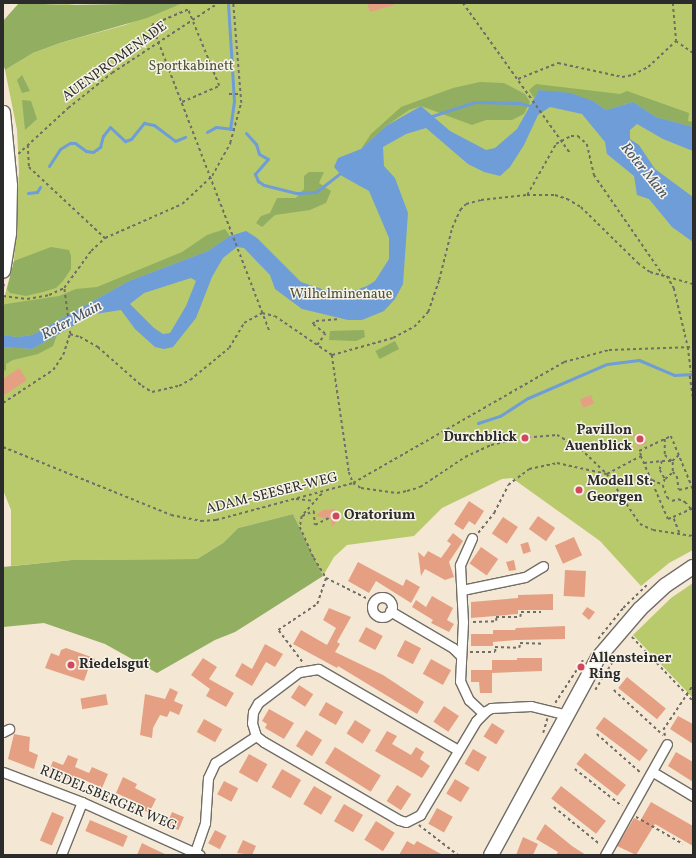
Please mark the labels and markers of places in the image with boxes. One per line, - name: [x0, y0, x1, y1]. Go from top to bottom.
- place label: Pavillon Auenblick: [565, 423, 632, 456]
- place label: Durchblick: [443, 430, 517, 446]
- marker: Durchblick: [520, 433, 530, 443]
- marker: Pavillon Auenblick: [635, 434, 645, 444]
- place label: Modell St. Georgen: [587, 474, 653, 506]
- marker: Modell St. Georgen: [574, 485, 584, 495]
- place label: Oratorium: [344, 508, 415, 524]
- marker: Oratorium: [331, 511, 341, 521]
- place label: Allensteiner Ring: [589, 651, 671, 684]
- place label: Riedelsgut: [79, 657, 149, 673]
- marker: Riedelsgut: [66, 660, 76, 670]
- marker: Allensteiner Ring: [576, 662, 586, 672]

